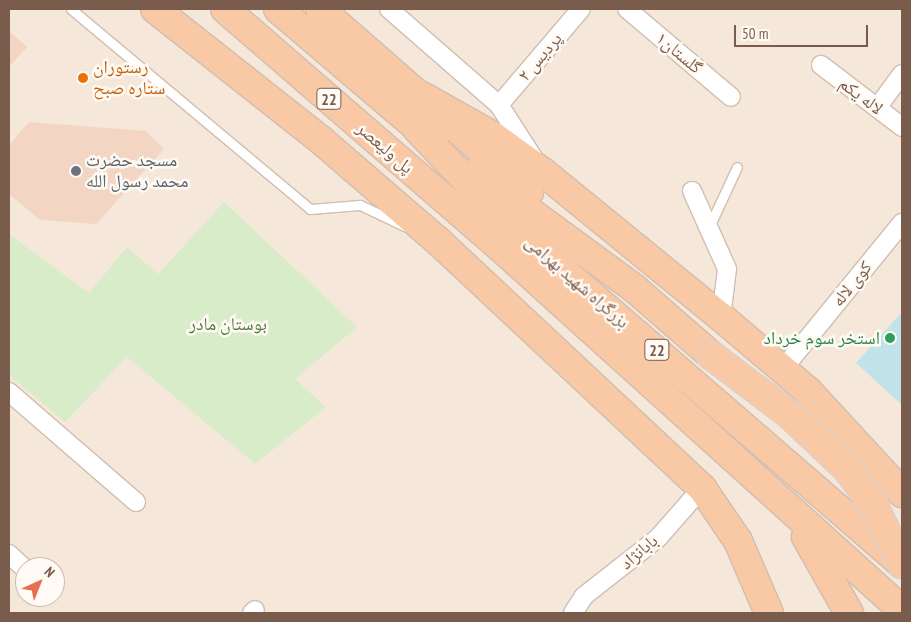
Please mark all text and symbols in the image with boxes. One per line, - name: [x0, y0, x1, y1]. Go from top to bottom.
- scale bar: [736, 15, 870, 47]
- text: 50 m: [742, 24, 768, 43]
- street label: پردیس ۲: [513, 28, 567, 86]
- street label: گلستان۱: [652, 28, 706, 78]
- place label: رستوران ستاره صبح: [93, 57, 165, 100]
- marker: رستوران ستاره صبح: [77, 72, 89, 84]
- street label: لاله یکم: [835, 73, 887, 119]
- road number: 22: [315, 86, 343, 112]
- street label: پل ولیعصر: [352, 118, 418, 178]
- place label: مسجد حضرت محمد رسول الله: [86, 150, 188, 192]
- marker: مسجد حضرت محمد رسول الله: [70, 165, 82, 177]
- street label: بزرگراه شهید بهرامی: [521, 231, 633, 333]
- street label: کوی لاله: [827, 257, 877, 311]
- park label: بوستان مادر: [189, 313, 267, 335]
- place label: استخر سوم خرداد: [764, 327, 880, 349]
- marker: استخر سوم خرداد: [884, 332, 896, 344]
- road number: 22: [643, 336, 671, 364]
- street label: بابانژاد: [616, 530, 662, 574]
- north arrow: [15, 557, 65, 607]
- text: N: [41, 563, 59, 581]

